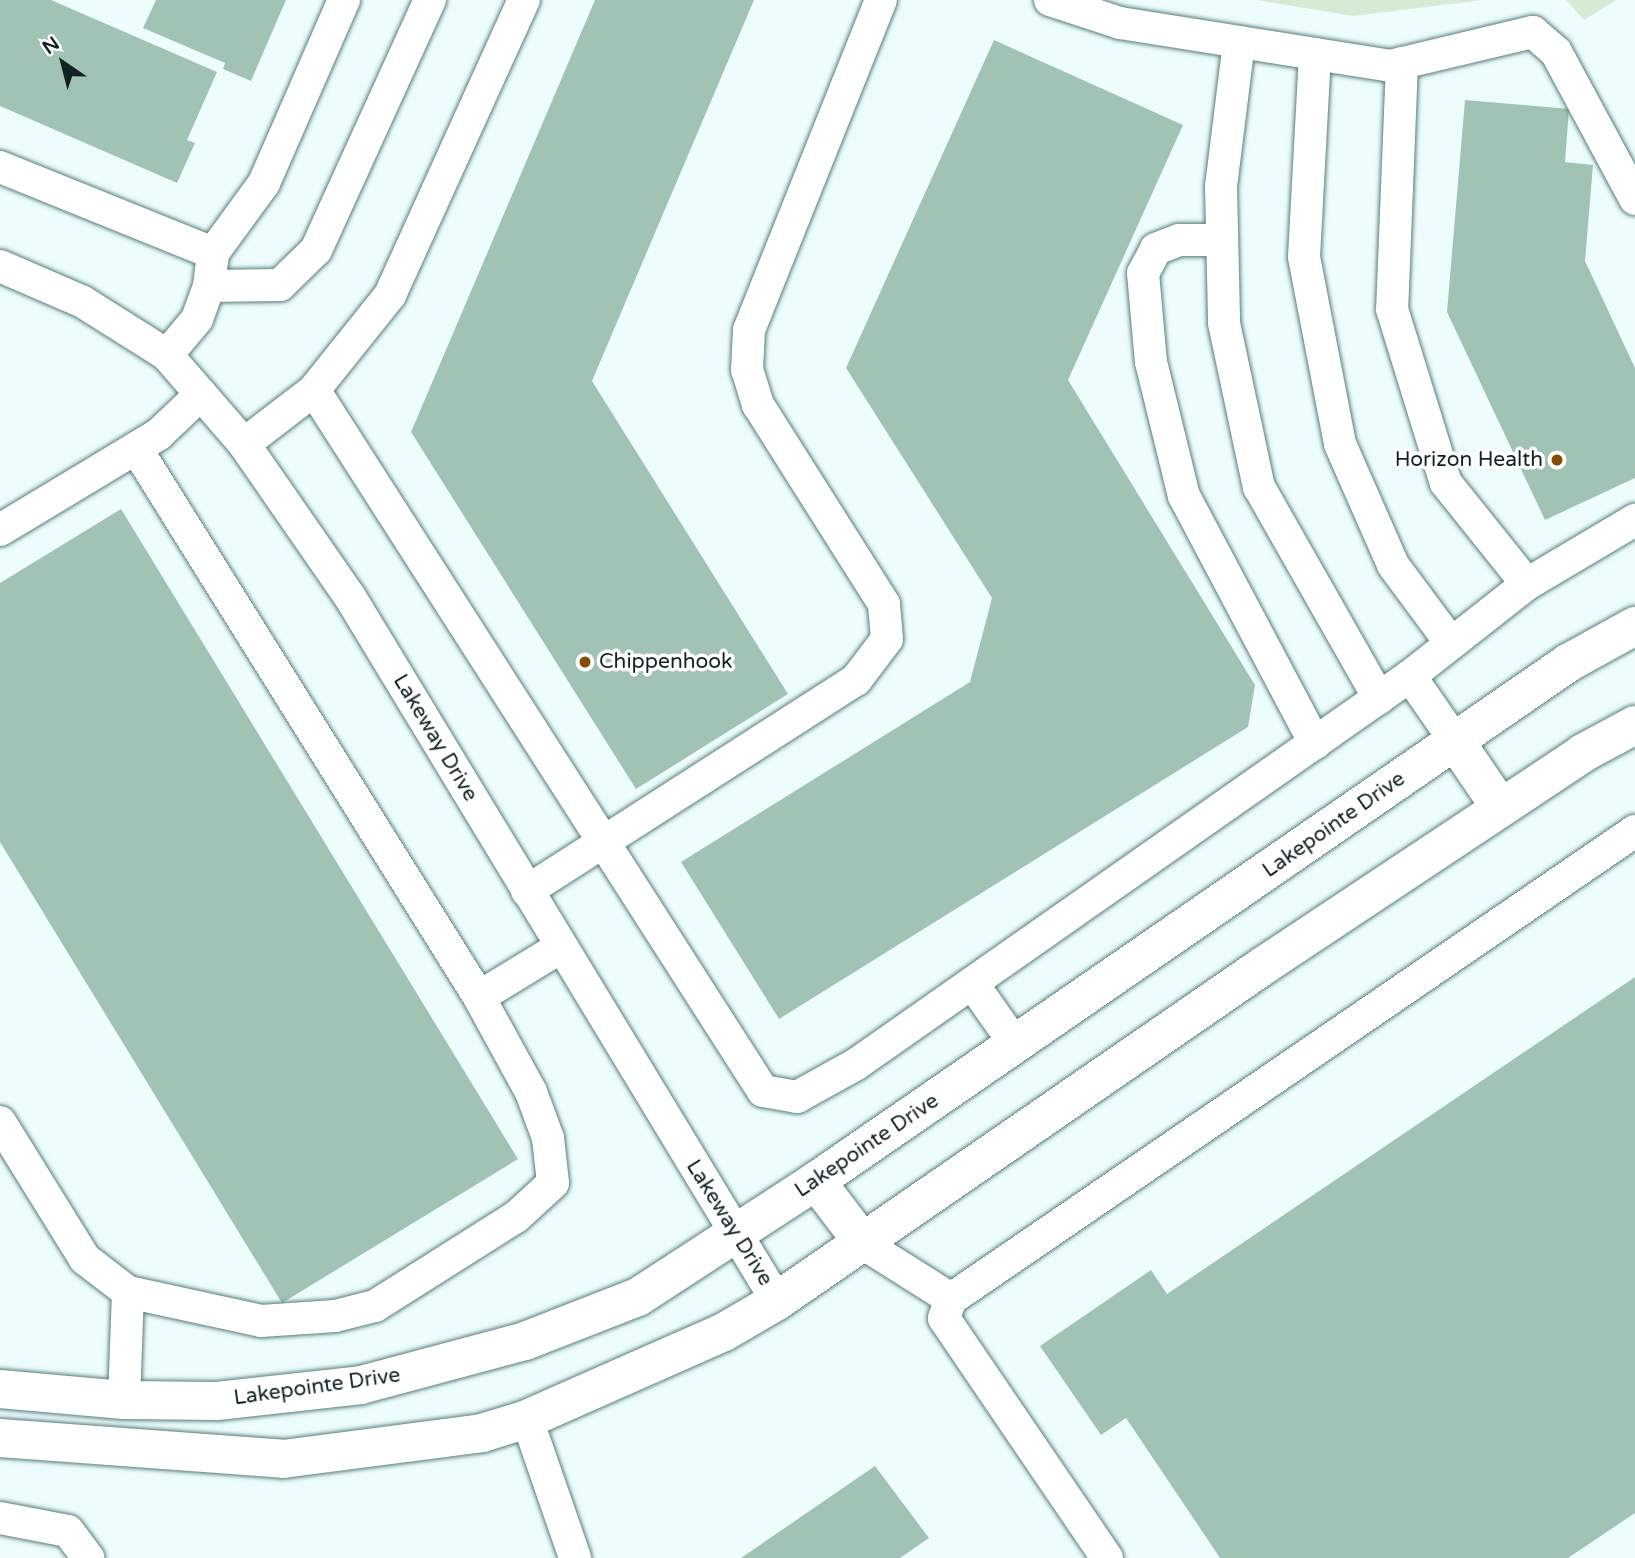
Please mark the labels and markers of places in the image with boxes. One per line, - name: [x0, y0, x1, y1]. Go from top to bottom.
- place label: Horizon Health: [1395, 447, 1543, 473]
- marker: Horizon Health: [1549, 452, 1565, 468]
- place label: Chippenhook: [599, 649, 733, 675]
- marker: Chippenhook: [577, 654, 593, 670]

